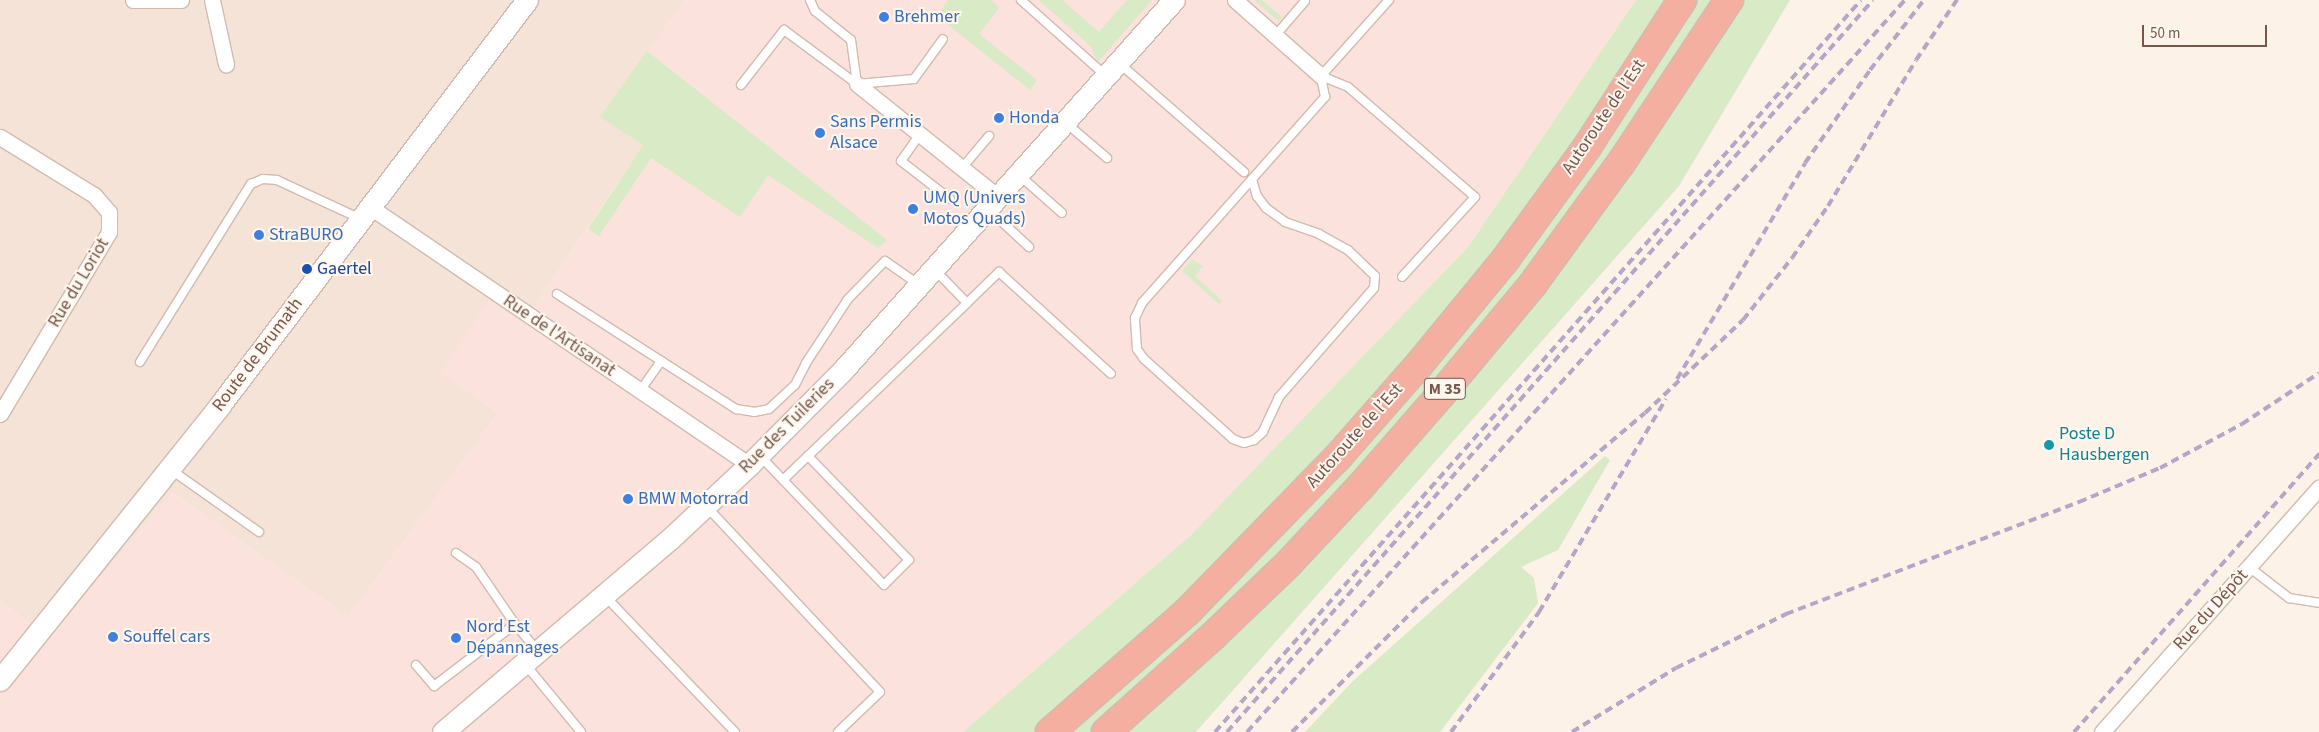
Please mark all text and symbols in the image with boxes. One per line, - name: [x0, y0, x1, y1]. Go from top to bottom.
- place label: Brehmer: [894, 6, 959, 28]
- marker: Brehmer: [878, 11, 890, 23]
- scale bar: [2144, 15, 2269, 47]
- text: 50 m: [2150, 23, 2180, 44]
- street label: Autoroute de l’Est: [1558, 56, 1650, 178]
- place label: Honda: [1009, 107, 1059, 129]
- place label: Sans Permis Alsace: [830, 112, 921, 154]
- marker: Honda: [993, 112, 1005, 124]
- marker: Sans Permis Alsace: [814, 127, 826, 139]
- place label: UMQ (Univers Motos Quads): [923, 188, 1026, 230]
- marker: UMQ (Univers Motos Quads): [907, 203, 919, 215]
- place label: StraBURO: [269, 224, 344, 246]
- marker: StraBURO: [253, 229, 265, 241]
- street label: Rue du Loriot: [44, 234, 114, 332]
- place label: Gaertel: [317, 258, 372, 280]
- marker: Gaertel: [301, 263, 313, 275]
- street label: Rue de l'Artisanat: [499, 290, 619, 382]
- street label: Route de Brumath: [208, 294, 308, 416]
- street label: Rue des Tuileries: [735, 374, 839, 478]
- road number: M 35: [1424, 376, 1466, 402]
- street label: Autoroute de l’Est: [1302, 379, 1408, 493]
- place label: Poste D Hausbergen: [2059, 424, 2150, 466]
- marker: Poste D Hausbergen: [2043, 439, 2055, 451]
- place label: BMW Motorrad: [638, 488, 749, 510]
- marker: BMW Motorrad: [622, 493, 634, 505]
- street label: Rue du Dépôt: [2169, 565, 2253, 655]
- place label: Nord Est Dépannages: [466, 617, 559, 660]
- place label: Souffel cars: [123, 626, 210, 648]
- marker: Souffel cars: [107, 631, 119, 643]
- marker: Nord Est Dépannages: [450, 632, 462, 644]

